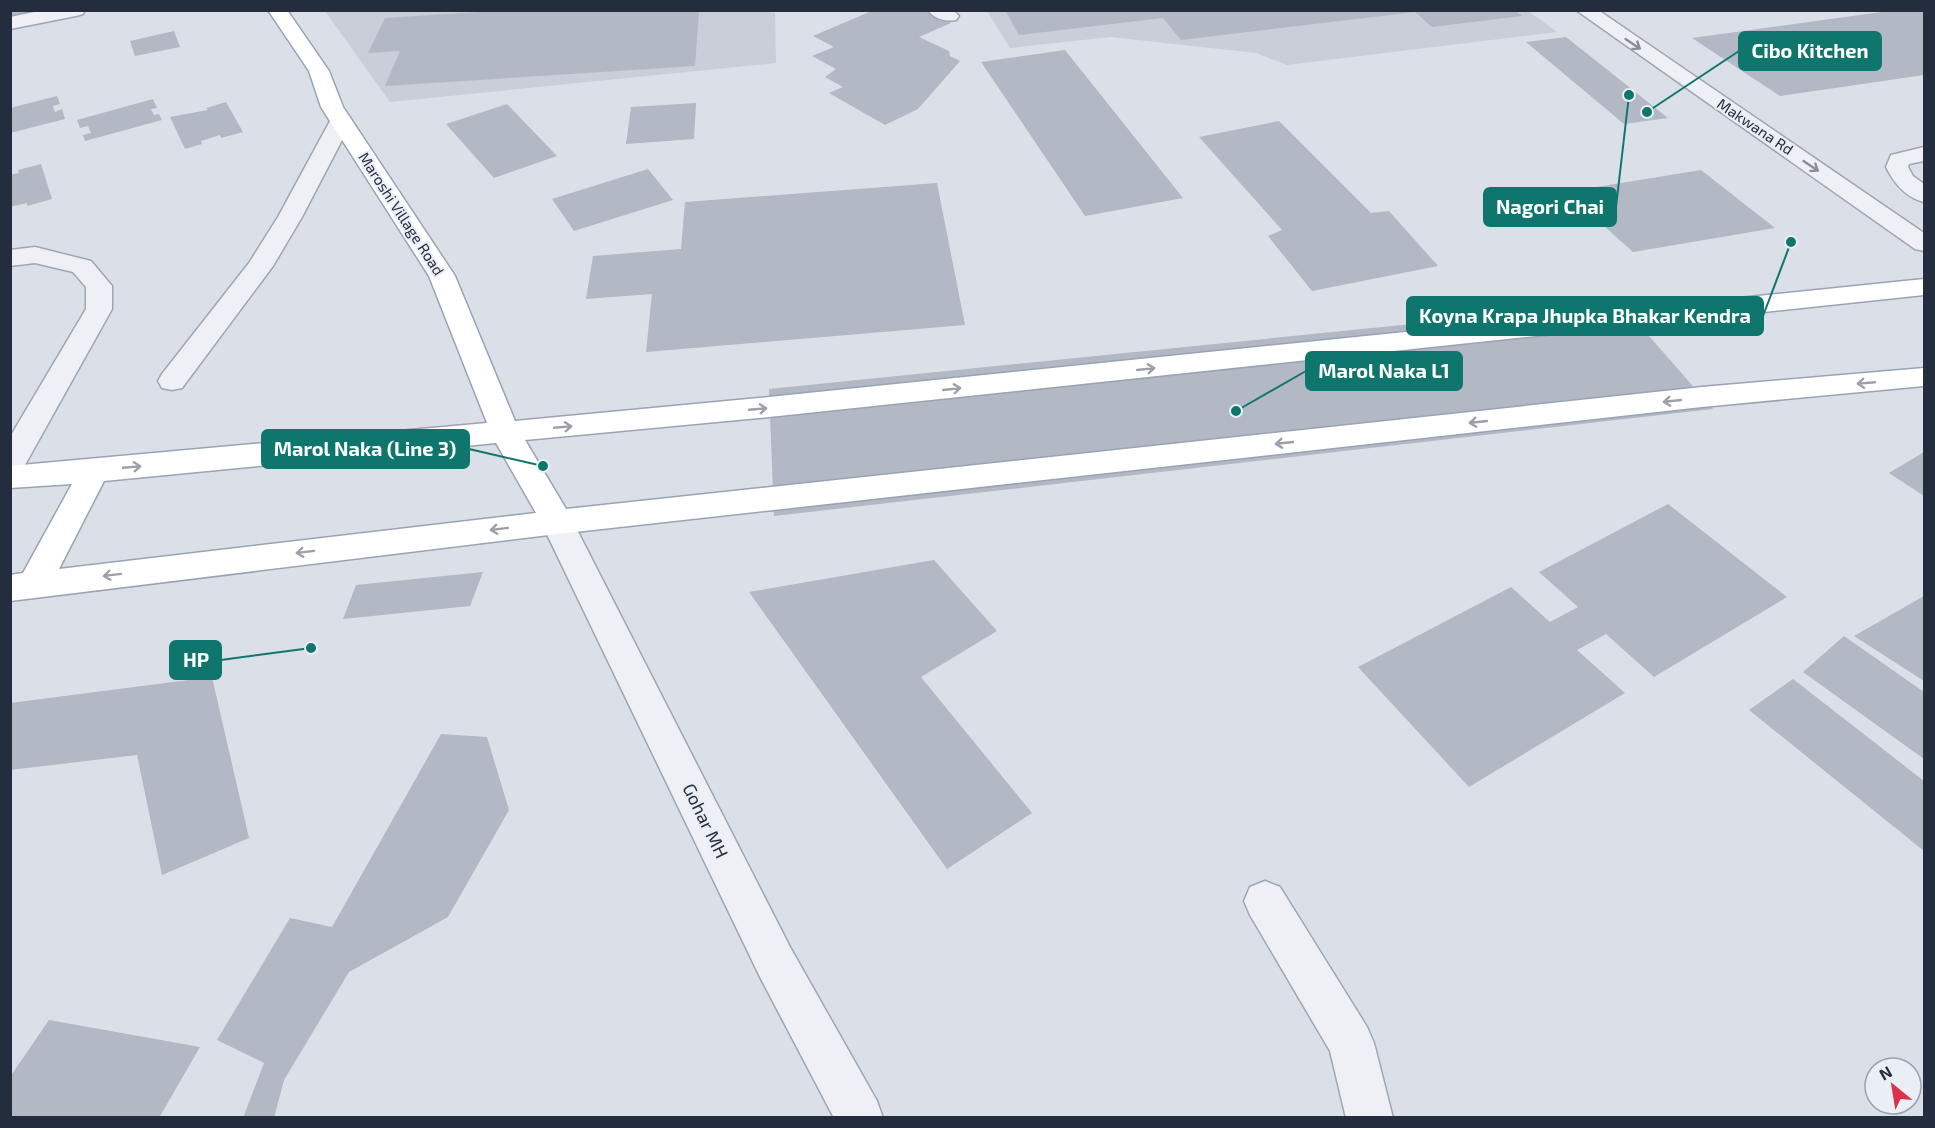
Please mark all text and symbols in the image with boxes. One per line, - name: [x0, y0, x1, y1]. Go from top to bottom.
- callout: Cibo Kitchen: [1739, 32, 1881, 70]
- one-way arrow: [1625, 38, 1641, 50]
- text: Cibo Kitchen: [1751, 38, 1869, 62]
- street label: Makwana Rd: [1714, 94, 1797, 158]
- street label: Maroshi Village Road: [355, 149, 448, 278]
- one-way arrow: [1803, 160, 1819, 172]
- callout: Nagori Chai: [1484, 188, 1616, 226]
- text: Nagori Chai: [1496, 194, 1604, 218]
- callout: Koyna Krapa Jhupka Bhakar Kendra: [1407, 297, 1763, 335]
- text: Koyna Krapa Jhupka Bhakar Kendra: [1419, 303, 1751, 328]
- callout: Marol Naka L1: [1306, 352, 1462, 390]
- text: Marol Naka L1: [1318, 358, 1450, 382]
- one-way arrow: [1135, 363, 1155, 374]
- one-way arrow: [1857, 378, 1877, 389]
- one-way arrow: [941, 383, 961, 394]
- one-way arrow: [1663, 395, 1683, 406]
- one-way arrow: [747, 403, 767, 414]
- one-way arrow: [1469, 417, 1489, 428]
- one-way arrow: [553, 421, 573, 432]
- callout: Marol Naka (Line 3): [262, 430, 469, 468]
- text: Marol Naka (Line 3): [274, 436, 456, 460]
- one-way arrow: [1275, 438, 1295, 449]
- one-way arrow: [121, 461, 141, 472]
- one-way arrow: [489, 523, 509, 534]
- one-way arrow: [296, 547, 316, 558]
- one-way arrow: [102, 570, 122, 581]
- callout: HP: [170, 641, 221, 679]
- text: HP: [183, 647, 209, 671]
- street label: Gohar MH: [678, 780, 733, 862]
- north arrow: [1863, 1056, 1923, 1116]
- text: N: [1875, 1061, 1895, 1084]

